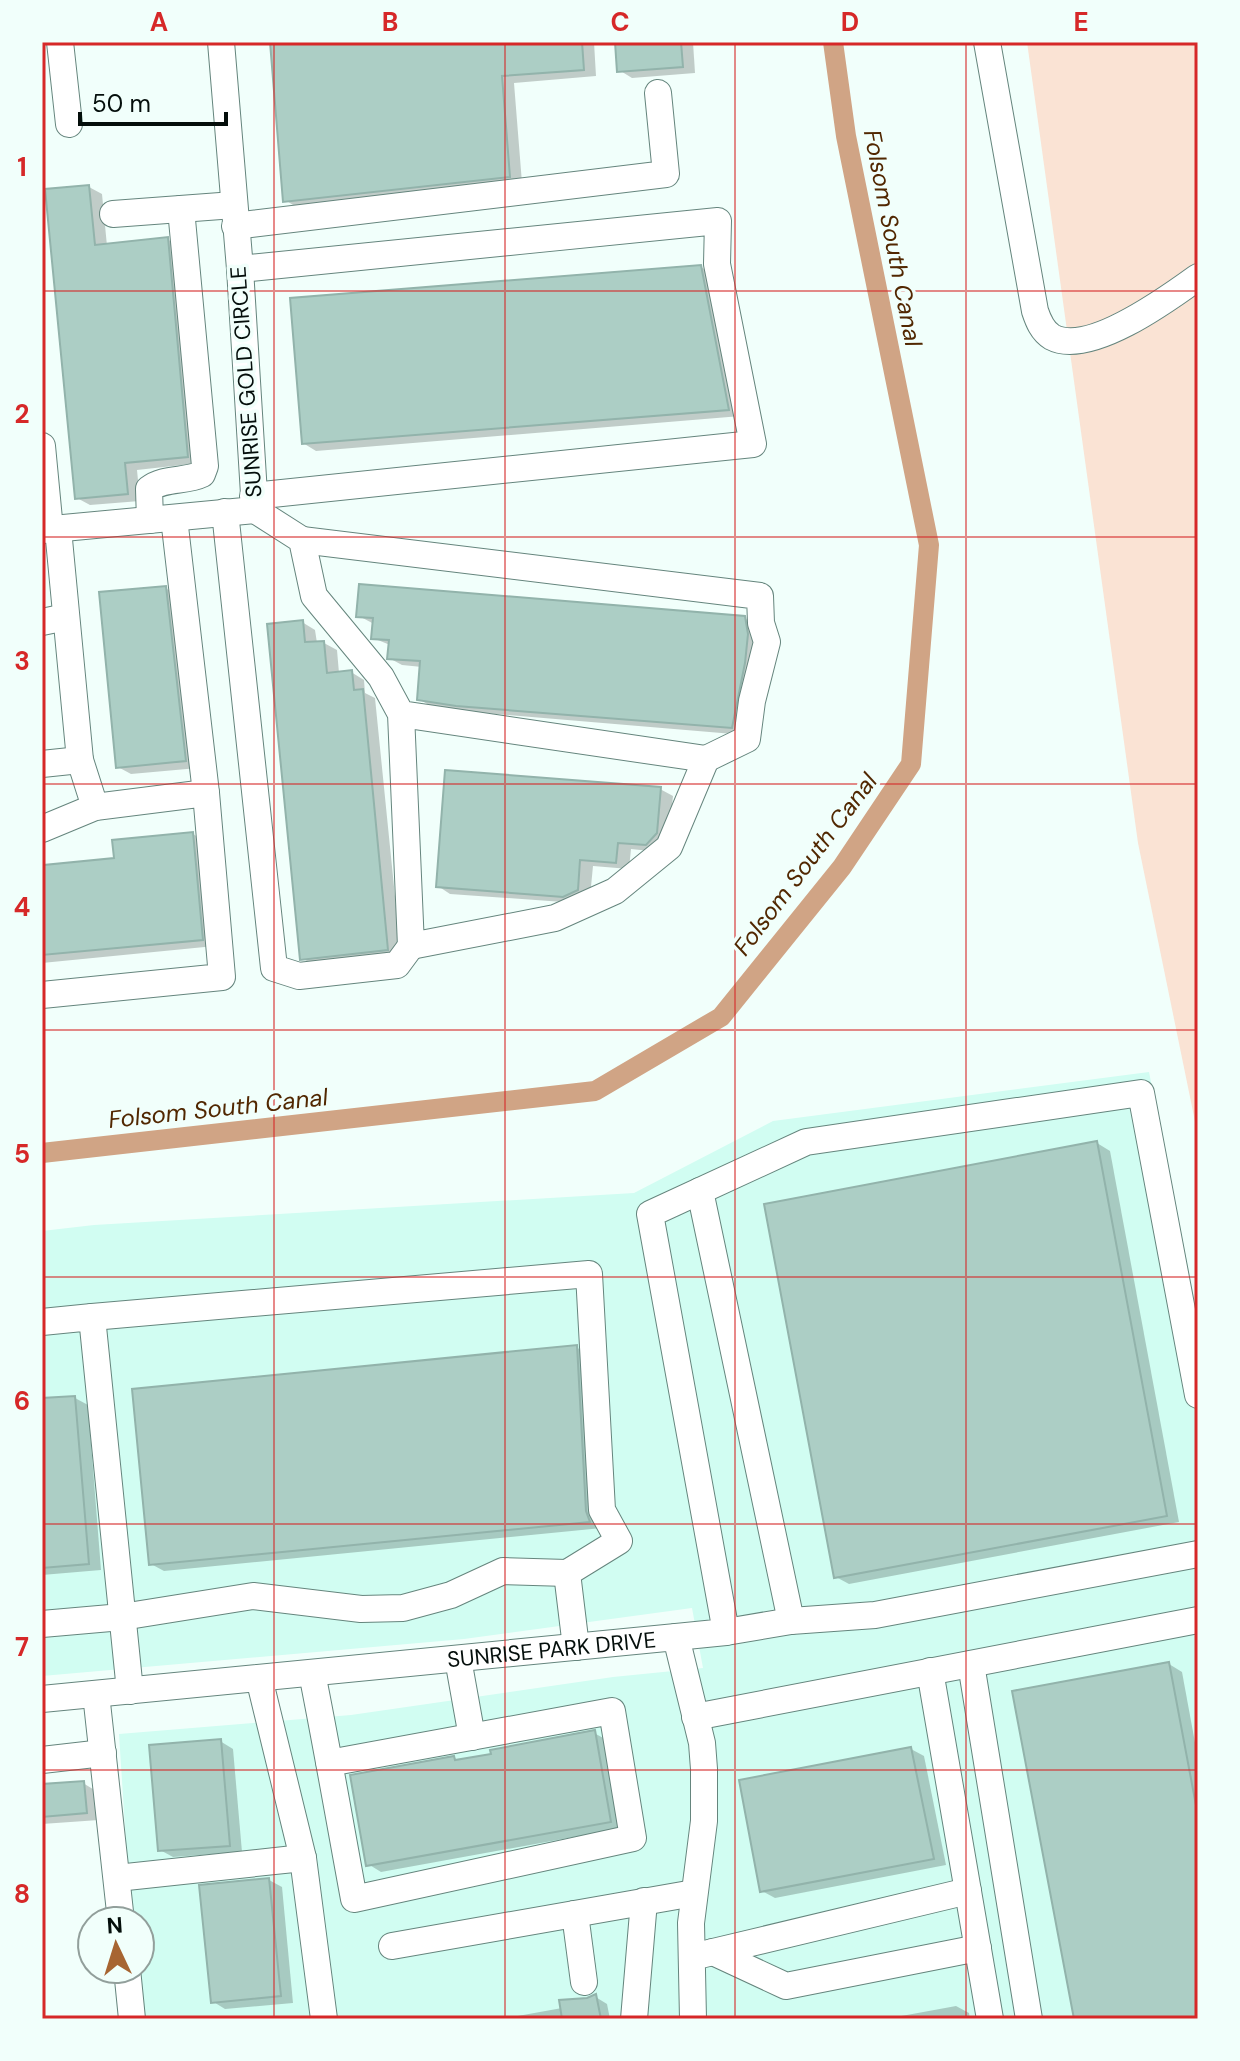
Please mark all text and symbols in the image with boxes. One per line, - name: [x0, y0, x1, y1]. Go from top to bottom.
- text: A: [150, 5, 168, 39]
- text: B: [382, 5, 398, 39]
- text: C: [610, 5, 630, 39]
- text: D: [841, 5, 859, 39]
- text: E: [1073, 5, 1089, 39]
- scale bar: [80, 76, 226, 126]
- text: 50 m: [92, 88, 151, 119]
- water label: Folsom South Canal: [857, 127, 929, 350]
- text: 1: [17, 150, 27, 184]
- street label: SUNRISE GOLD CIRCLE: [223, 265, 269, 499]
- text: 2: [14, 397, 30, 431]
- text: 3: [14, 644, 30, 678]
- water label: Folsom South Canal: [726, 766, 884, 961]
- text: 4: [14, 890, 30, 924]
- water label: Folsom South Canal: [107, 1081, 330, 1135]
- text: 5: [14, 1137, 30, 1171]
- text: 6: [14, 1384, 30, 1418]
- street label: SUNRISE PARK DRIVE: [446, 1625, 657, 1674]
- text: 7: [15, 1630, 29, 1664]
- text: 8: [14, 1877, 30, 1911]
- north arrow: [76, 1905, 156, 1985]
- text: N: [106, 1911, 124, 1941]

